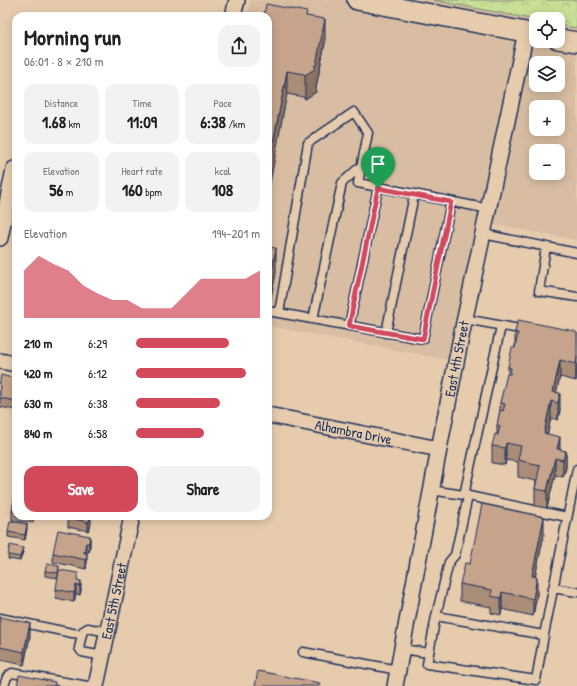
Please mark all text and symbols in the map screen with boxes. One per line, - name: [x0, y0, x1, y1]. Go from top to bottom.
- map controls: [529, 12, 565, 180]
- button: locate: [529, 12, 565, 48]
- text: Morning run: [24, 22, 121, 52]
- button: share: [218, 25, 260, 67]
- text: 06:01 · 8 × 210 m: [24, 52, 104, 70]
- button: layers: [529, 56, 565, 92]
- text: Distance: [45, 96, 78, 110]
- text: Time: [132, 96, 152, 110]
- text: Pace: [214, 96, 232, 110]
- button: +: [529, 100, 565, 136]
- text: 1.68: [42, 110, 66, 133]
- text: 11:09: [127, 110, 157, 133]
- text: 6:38: [200, 110, 226, 133]
- text: km: [66, 117, 81, 131]
- text: /km: [226, 117, 245, 131]
- button: −: [529, 144, 565, 180]
- pin: [361, 147, 395, 188]
- icon: arrive: [367, 153, 389, 175]
- text: Elevation: [43, 164, 80, 178]
- text: Heart rate: [121, 164, 163, 178]
- text: kcal: [215, 164, 231, 178]
- text: 56: [49, 178, 63, 201]
- text: 160: [122, 178, 143, 201]
- text: 108: [212, 178, 233, 201]
- text: m: [63, 185, 73, 199]
- text: bpm: [143, 185, 162, 199]
- text: Elevation: [24, 224, 67, 242]
- text: 194–201 m: [212, 224, 260, 242]
- street label: East 4th Street: [439, 319, 473, 398]
- text: 210 m: [24, 334, 52, 352]
- text: 6:29: [88, 334, 107, 352]
- text: 420 m: [24, 364, 53, 382]
- text: 6:12: [88, 364, 107, 382]
- text: 630 m: [24, 394, 53, 412]
- text: 6:38: [88, 394, 108, 412]
- street label: Alhambra Drive: [313, 415, 394, 448]
- text: 840 m: [24, 424, 52, 442]
- text: 6:58: [88, 424, 107, 442]
- button: Save: [24, 466, 138, 512]
- button: Share: [146, 466, 260, 512]
- street label: East 5th Street: [96, 561, 131, 641]

